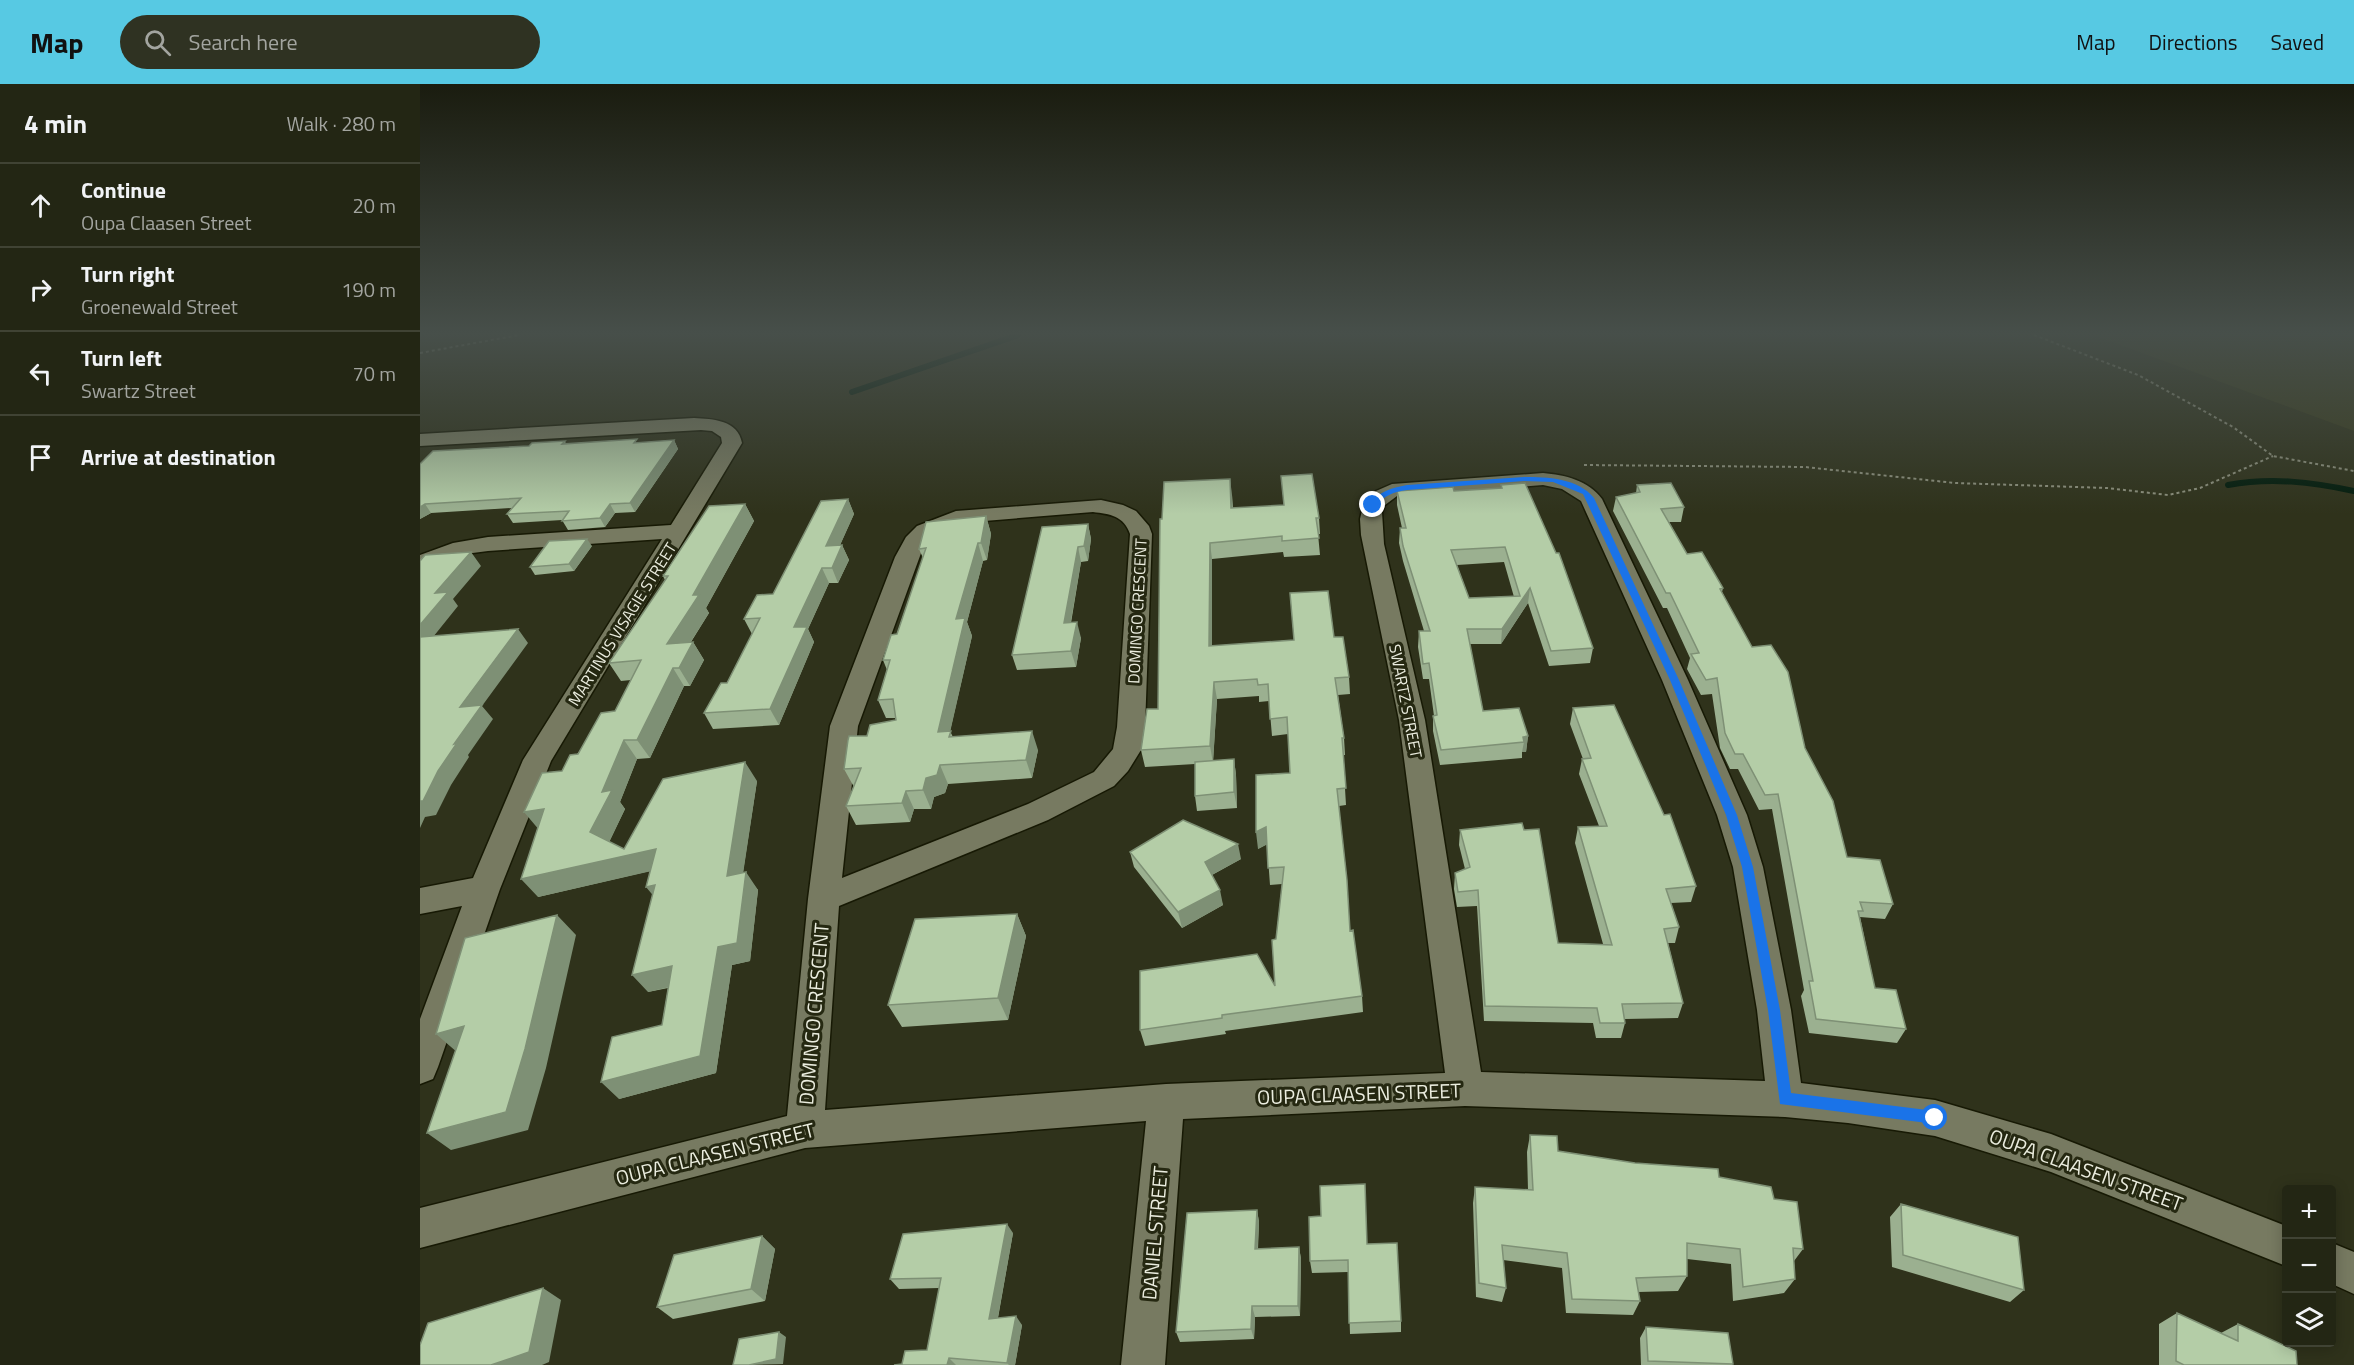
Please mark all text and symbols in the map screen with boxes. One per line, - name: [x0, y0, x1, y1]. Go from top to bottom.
- search box: [120, 15, 540, 69]
- text: Map: [30, 21, 84, 64]
- text: Search here: [189, 25, 298, 59]
- icon: search: [141, 26, 174, 59]
- text: Map: [2076, 26, 2116, 58]
- text: Directions: [2149, 26, 2238, 58]
- text: Saved: [2271, 26, 2324, 58]
- text: 4 min: [24, 104, 87, 143]
- text: Walk · 280 m: [287, 108, 396, 139]
- text: Continue: [81, 173, 166, 207]
- icon: ahead: [24, 189, 57, 222]
- text: 20 m: [352, 190, 396, 221]
- text: Oupa Claasen Street: [81, 207, 251, 238]
- text: Turn right: [81, 257, 175, 291]
- icon: right: [24, 273, 57, 306]
- text: 190 m: [341, 274, 396, 305]
- text: Groenewald Street: [81, 291, 238, 322]
- text: Turn left: [81, 341, 162, 375]
- icon: left: [24, 357, 57, 390]
- text: 70 m: [352, 358, 396, 389]
- text: Swartz Street: [81, 375, 196, 406]
- text: Arrive at destination: [81, 440, 276, 474]
- icon: arrive: [24, 441, 57, 474]
- route end: [1359, 491, 1385, 517]
- street label: MARTINUS VISAGIE STREET: [562, 537, 682, 710]
- street label: DOMINGO CRESCENT: [1121, 537, 1153, 684]
- street label: SWARTZ STREET: [1383, 642, 1429, 760]
- street label: DOMINGO CRESCENT: [790, 921, 837, 1106]
- street label: OUPA CLAASEN STREET: [1257, 1074, 1462, 1113]
- route start: [1921, 1104, 1947, 1130]
- street label: OUPA CLAASEN STREET: [612, 1114, 818, 1193]
- street label: OUPA CLAASEN STREET: [1985, 1120, 2188, 1219]
- street label: DANIEL STREET: [1133, 1164, 1176, 1301]
- map controls: [2282, 1185, 2336, 1347]
- button: +: [2282, 1185, 2336, 1239]
- button: −: [2282, 1239, 2336, 1293]
- button: layers: [2282, 1293, 2336, 1347]

